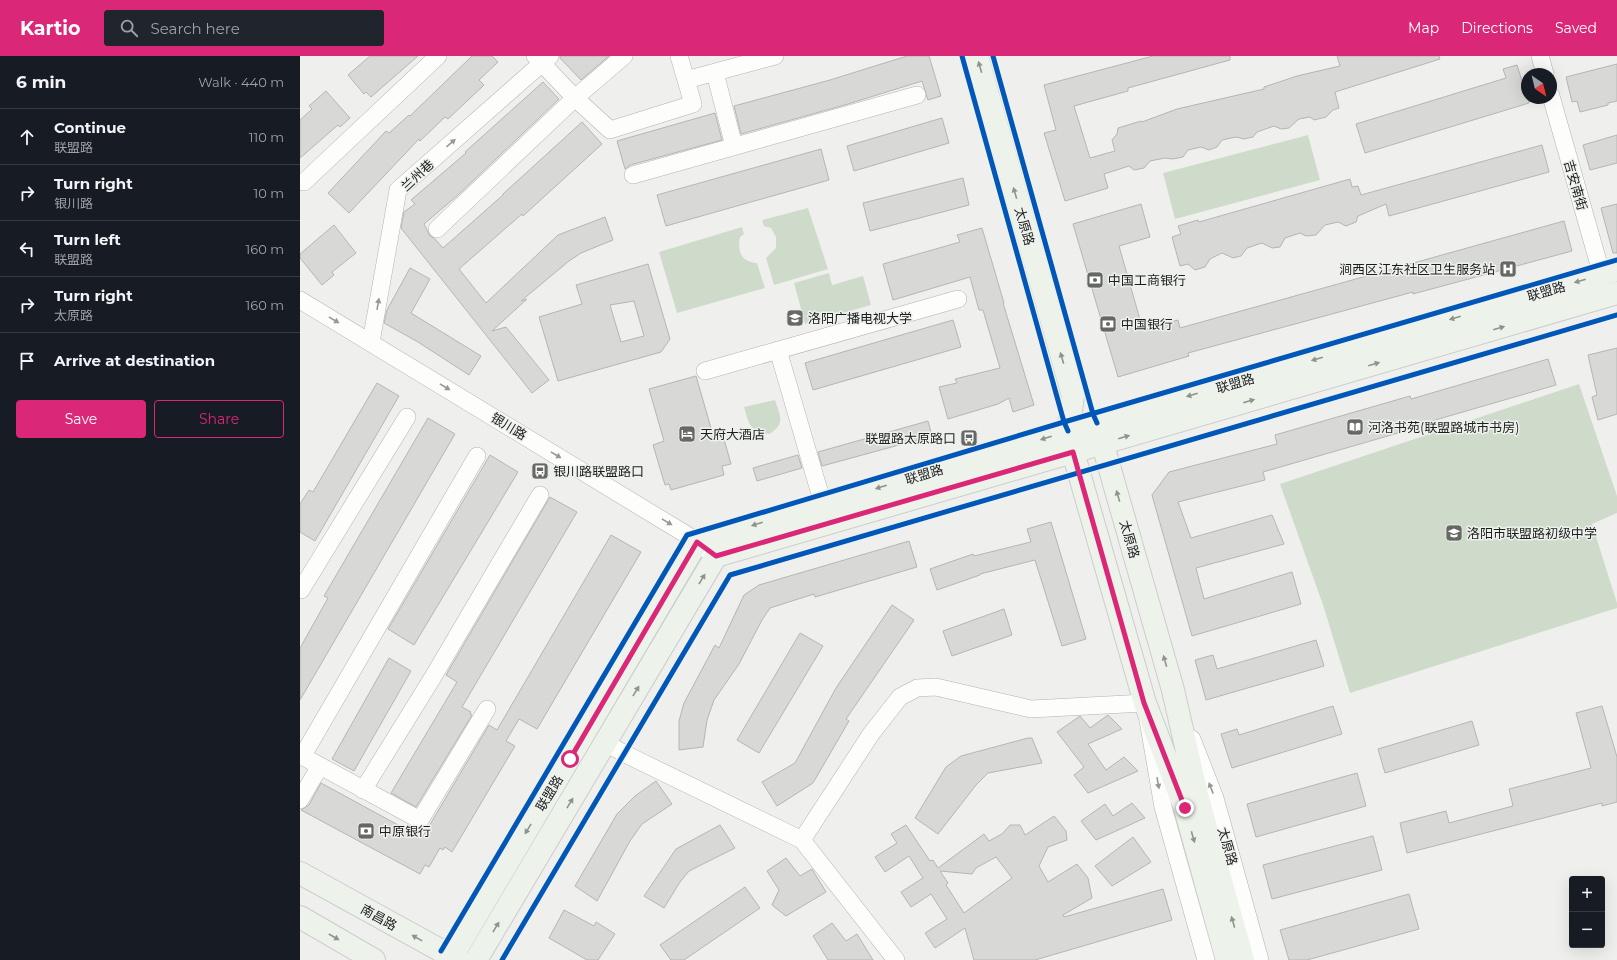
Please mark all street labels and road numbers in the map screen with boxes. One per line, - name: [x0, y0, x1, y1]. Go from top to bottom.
- street label: 兰州巷: [397, 156, 437, 194]
- street label: 吉安南街: [1561, 158, 1591, 212]
- street label: 太原路: [1012, 205, 1038, 247]
- street label: 联盟路: [1525, 278, 1567, 304]
- street label: 联盟路: [1214, 370, 1256, 396]
- street label: 银川路: [488, 409, 530, 443]
- street label: 联盟路: [903, 461, 945, 487]
- street label: 太原路: [1117, 518, 1143, 560]
- street label: 联盟路: [532, 772, 566, 814]
- street label: 太原路: [1215, 825, 1241, 867]
- street label: 南昌路: [358, 901, 400, 933]

